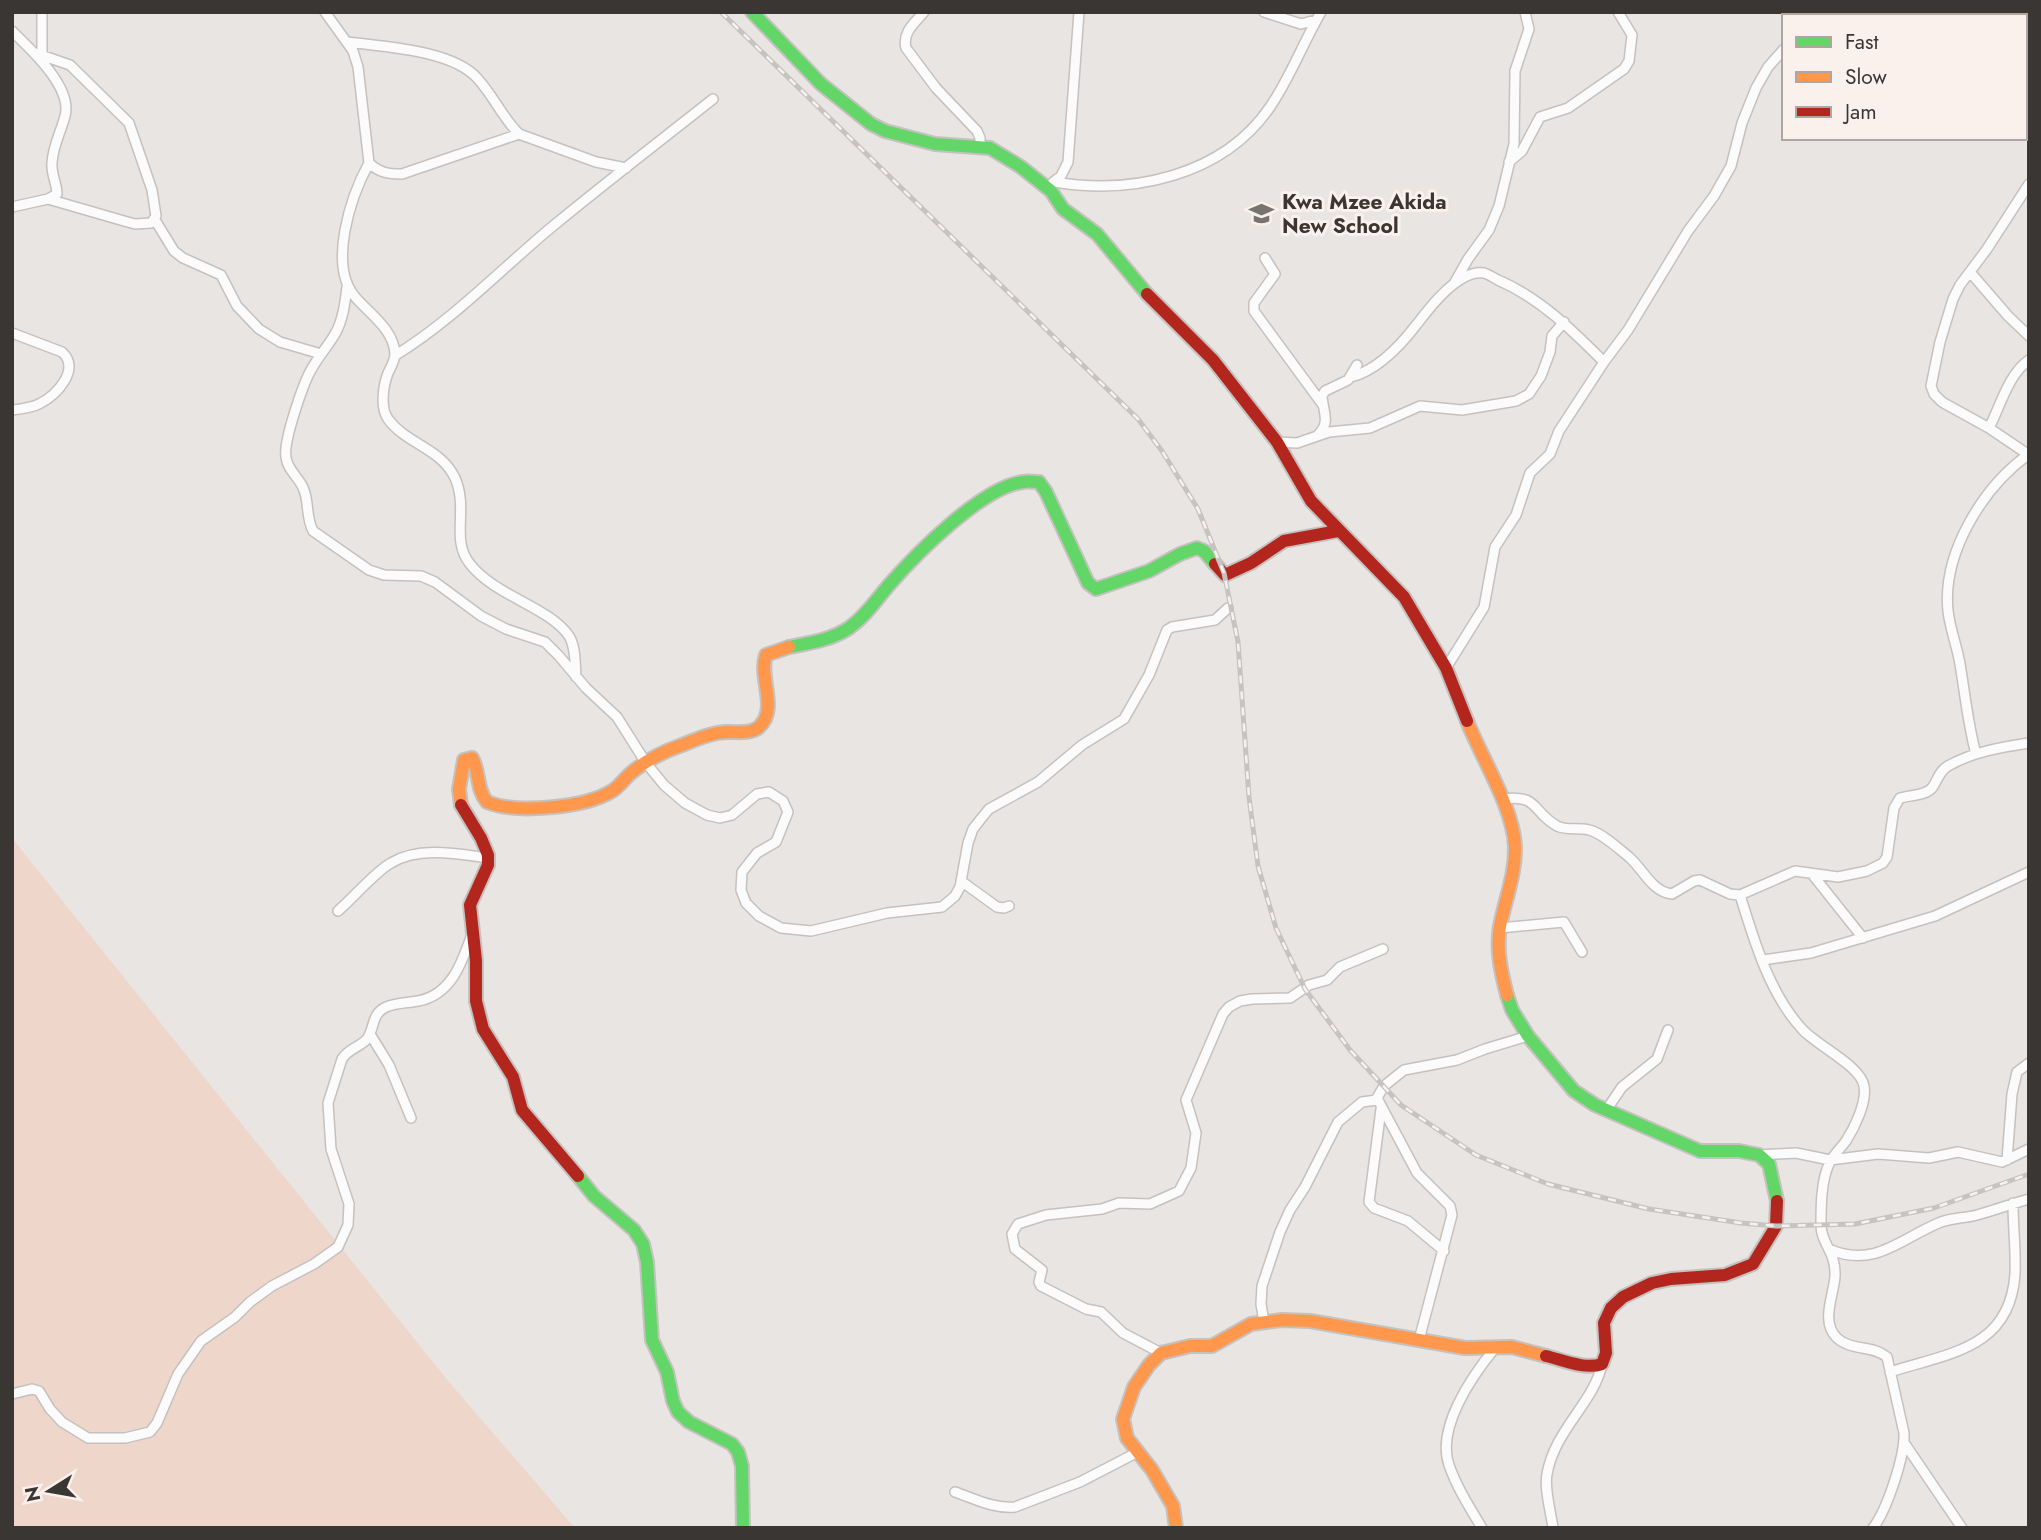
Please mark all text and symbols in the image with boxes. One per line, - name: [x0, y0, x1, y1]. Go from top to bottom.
- legend: [1782, 14, 2027, 140]
- text: Fast: [1845, 27, 1878, 57]
- text: Slow: [1845, 62, 1887, 92]
- text: Jam: [1842, 97, 1877, 127]
- place label: Kwa Mzee Akida New School: [1282, 187, 1447, 241]
- school or university icon: Kwa Mzee Akida New School: [1248, 200, 1276, 228]
- north arrow: [14, 1456, 84, 1526]
- text: N: [18, 1484, 47, 1504]

